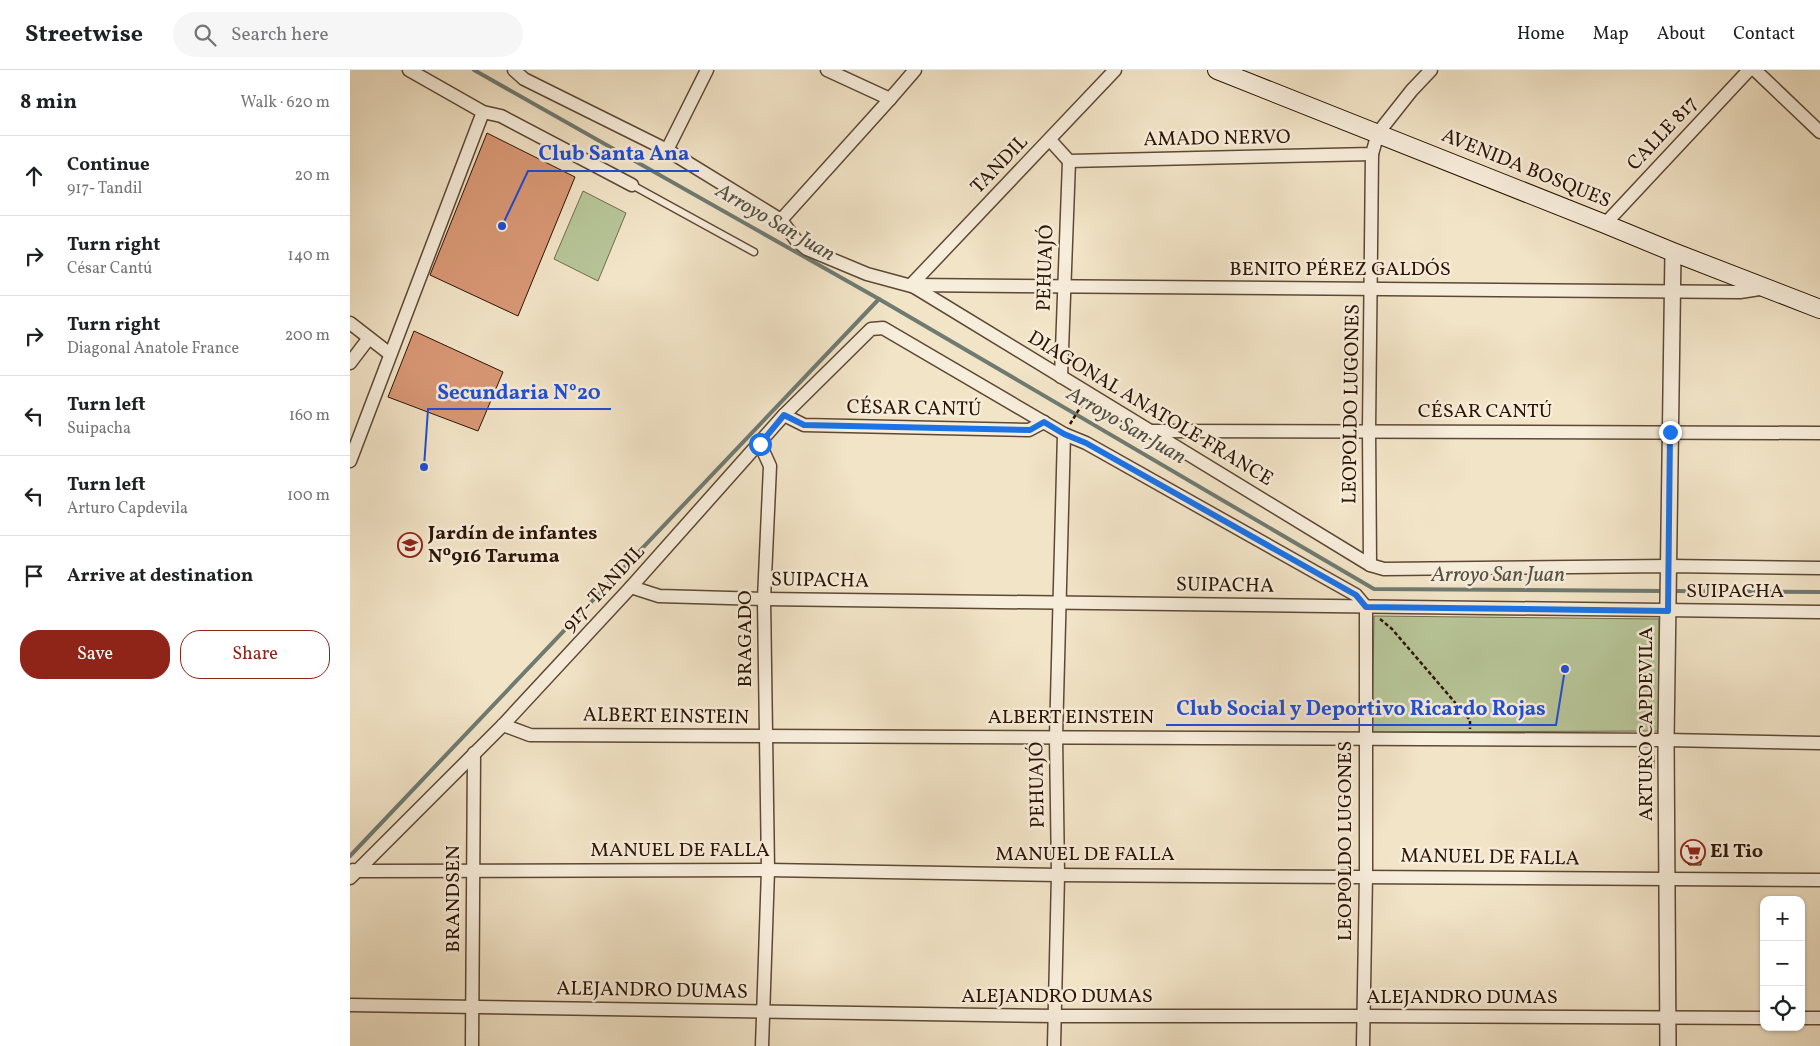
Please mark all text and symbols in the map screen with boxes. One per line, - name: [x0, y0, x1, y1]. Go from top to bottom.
- search box: [173, 12, 523, 57]
- text: Streetwise: [25, 18, 143, 52]
- icon: search: [191, 21, 219, 49]
- text: Search here: [231, 22, 328, 48]
- text: Home: [1517, 22, 1565, 47]
- text: Map: [1593, 22, 1629, 47]
- text: About: [1657, 22, 1705, 47]
- text: Contact: [1733, 22, 1795, 47]
- text: 8 min: [20, 88, 77, 117]
- street label: CALLE 817: [1621, 91, 1705, 177]
- text: Walk · 620 m: [241, 92, 330, 114]
- street label: AVENIDA BOSQUES: [1437, 122, 1615, 216]
- street label: AMADO NERVO: [1143, 124, 1291, 154]
- street label: TANDIL: [965, 129, 1035, 201]
- callout: Club Santa Ana: [528, 135, 699, 171]
- text: Club Santa Ana: [539, 140, 689, 169]
- text: Continue: [67, 152, 150, 178]
- icon: ahead: [20, 162, 48, 190]
- text: 20 m: [295, 165, 330, 187]
- water label: Arroyo San Juan: [709, 177, 840, 269]
- text: 917- Tandil: [67, 178, 142, 200]
- street label: PEHUAJÓ: [1030, 224, 1062, 312]
- text: Turn right: [67, 232, 160, 258]
- icon: right: [20, 242, 48, 270]
- text: 140 m: [288, 245, 330, 267]
- street label: BENITO PÉREZ GALDÓS: [1229, 256, 1451, 284]
- text: César Cantú: [67, 258, 152, 280]
- street label: LEOPOLDO LUGONES: [1336, 304, 1368, 504]
- text: Turn right: [67, 312, 160, 338]
- icon: right: [20, 322, 48, 350]
- street label: DIAGONAL ANATOLE FRANCE: [1022, 324, 1278, 494]
- text: 200 m: [285, 325, 330, 347]
- text: Diagonal Anatole France: [67, 338, 239, 360]
- callout: Secundaria N°20: [428, 373, 611, 409]
- text: Secundaria N°20: [437, 379, 601, 408]
- water label: Arroyo San Juan: [1060, 380, 1191, 472]
- text: Turn left: [67, 392, 146, 418]
- street label: CÉSAR CANTÚ: [846, 394, 982, 424]
- street label: CÉSAR CANTÚ: [1418, 398, 1552, 426]
- icon: left: [20, 402, 48, 430]
- text: 160 m: [289, 405, 330, 427]
- text: Suipacha: [67, 418, 131, 440]
- route end: [1659, 421, 1682, 444]
- route start: [749, 433, 772, 456]
- text: Turn left: [67, 472, 146, 498]
- icon: left: [20, 482, 48, 510]
- text: 100 m: [287, 485, 330, 507]
- text: Arturo Capdevila: [67, 498, 188, 520]
- place label: Jardín de infantes Nº916 Taruma: [427, 520, 597, 571]
- school or university icon: Jardín de infantes Nº916 Taruma: [397, 532, 423, 558]
- street label: 917- TANDIL: [556, 539, 652, 639]
- water label: Arroyo San Juan: [1430, 561, 1565, 590]
- icon: arrive: [20, 562, 48, 590]
- text: Arrive at destination: [67, 563, 253, 589]
- street label: SUIPACHA: [771, 566, 869, 596]
- street label: SUIPACHA: [1176, 571, 1274, 601]
- street label: SUIPACHA: [1686, 578, 1784, 606]
- street label: BRAGADO: [732, 590, 760, 688]
- street label: ARTURO CAPDEVILA: [1633, 627, 1661, 821]
- button: Save: [20, 630, 170, 679]
- button: Share: [180, 630, 330, 679]
- callout: Club Social y Deportivo Ricardo Rojas: [1166, 689, 1556, 725]
- text: Club Social y Deportivo Ricardo Rojas: [1176, 695, 1546, 724]
- street label: ALBERT EINSTEIN: [583, 702, 750, 732]
- street label: ALBERT EINSTEIN: [988, 704, 1154, 732]
- street label: PEHUAJÓ: [1023, 741, 1053, 829]
- street label: LEOPOLDO LUGONES: [1332, 741, 1360, 941]
- street label: MANUEL DE FALLA: [590, 837, 770, 865]
- place label: El Tio: [1710, 838, 1763, 866]
- supermarket icon: El Tio: [1680, 839, 1706, 865]
- street label: MANUEL DE FALLA: [995, 841, 1175, 869]
- street label: MANUEL DE FALLA: [1400, 842, 1580, 874]
- street label: BRANDSEN: [440, 845, 468, 953]
- map controls: [1760, 896, 1805, 1031]
- button: +: [1760, 896, 1805, 941]
- button: −: [1760, 941, 1805, 986]
- street label: ALEJANDRO DUMAS: [556, 975, 748, 1007]
- street label: ALEJANDRO DUMAS: [961, 983, 1153, 1011]
- street label: ALEJANDRO DUMAS: [1366, 984, 1558, 1012]
- button: locate: [1760, 986, 1805, 1031]

